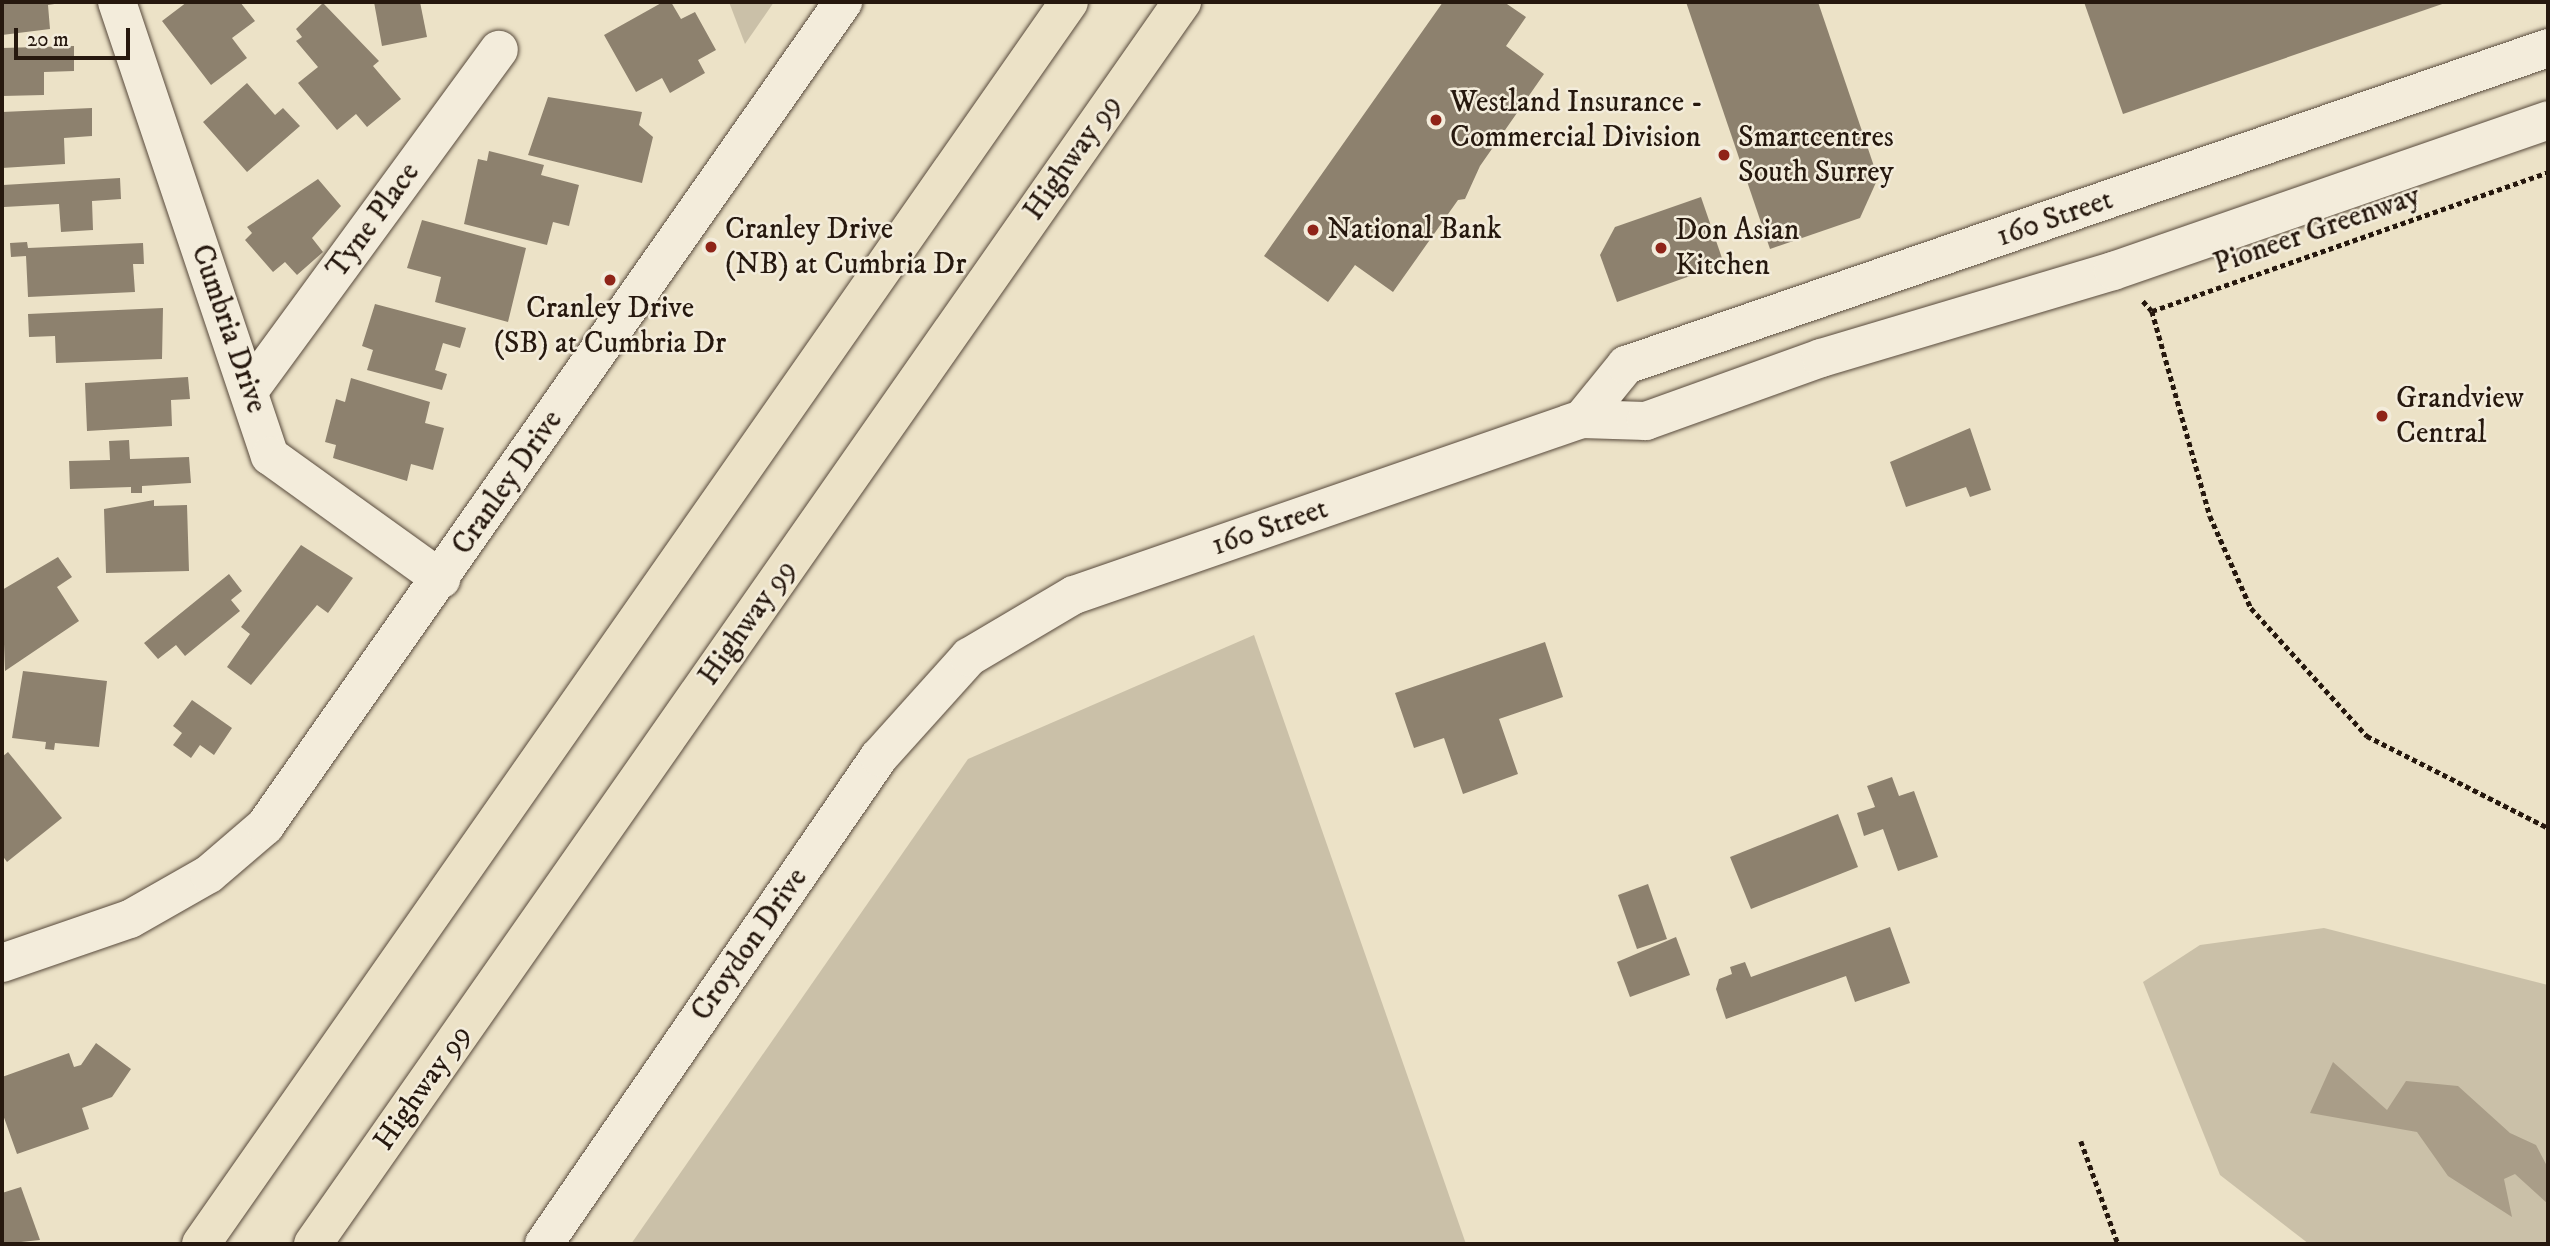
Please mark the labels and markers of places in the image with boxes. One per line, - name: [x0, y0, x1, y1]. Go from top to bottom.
- place label: Westland Insurance - Commercial Division: [1450, 85, 1703, 155]
- marker: Westland Insurance - Commercial Division: [1428, 112, 1444, 128]
- place label: Smartcentres South Surrey: [1738, 120, 1894, 190]
- marker: Smartcentres South Surrey: [1716, 147, 1732, 163]
- place label: Cranley Drive (NB) at Cumbria Dr: [725, 212, 966, 282]
- place label: National Bank: [1327, 212, 1502, 248]
- place label: Don Asian Kitchen: [1675, 213, 1799, 284]
- marker: National Bank: [1305, 222, 1321, 238]
- marker: Cranley Drive (NB) at Cumbria Dr: [703, 239, 719, 255]
- marker: Don Asian Kitchen: [1653, 240, 1669, 256]
- marker: Cranley Drive (SB) at Cumbria Dr: [602, 272, 618, 288]
- place label: Cranley Drive (SB) at Cumbria Dr: [494, 291, 726, 362]
- place label: Grandview Central: [2396, 381, 2524, 452]
- marker: Grandview Central: [2374, 408, 2390, 424]

